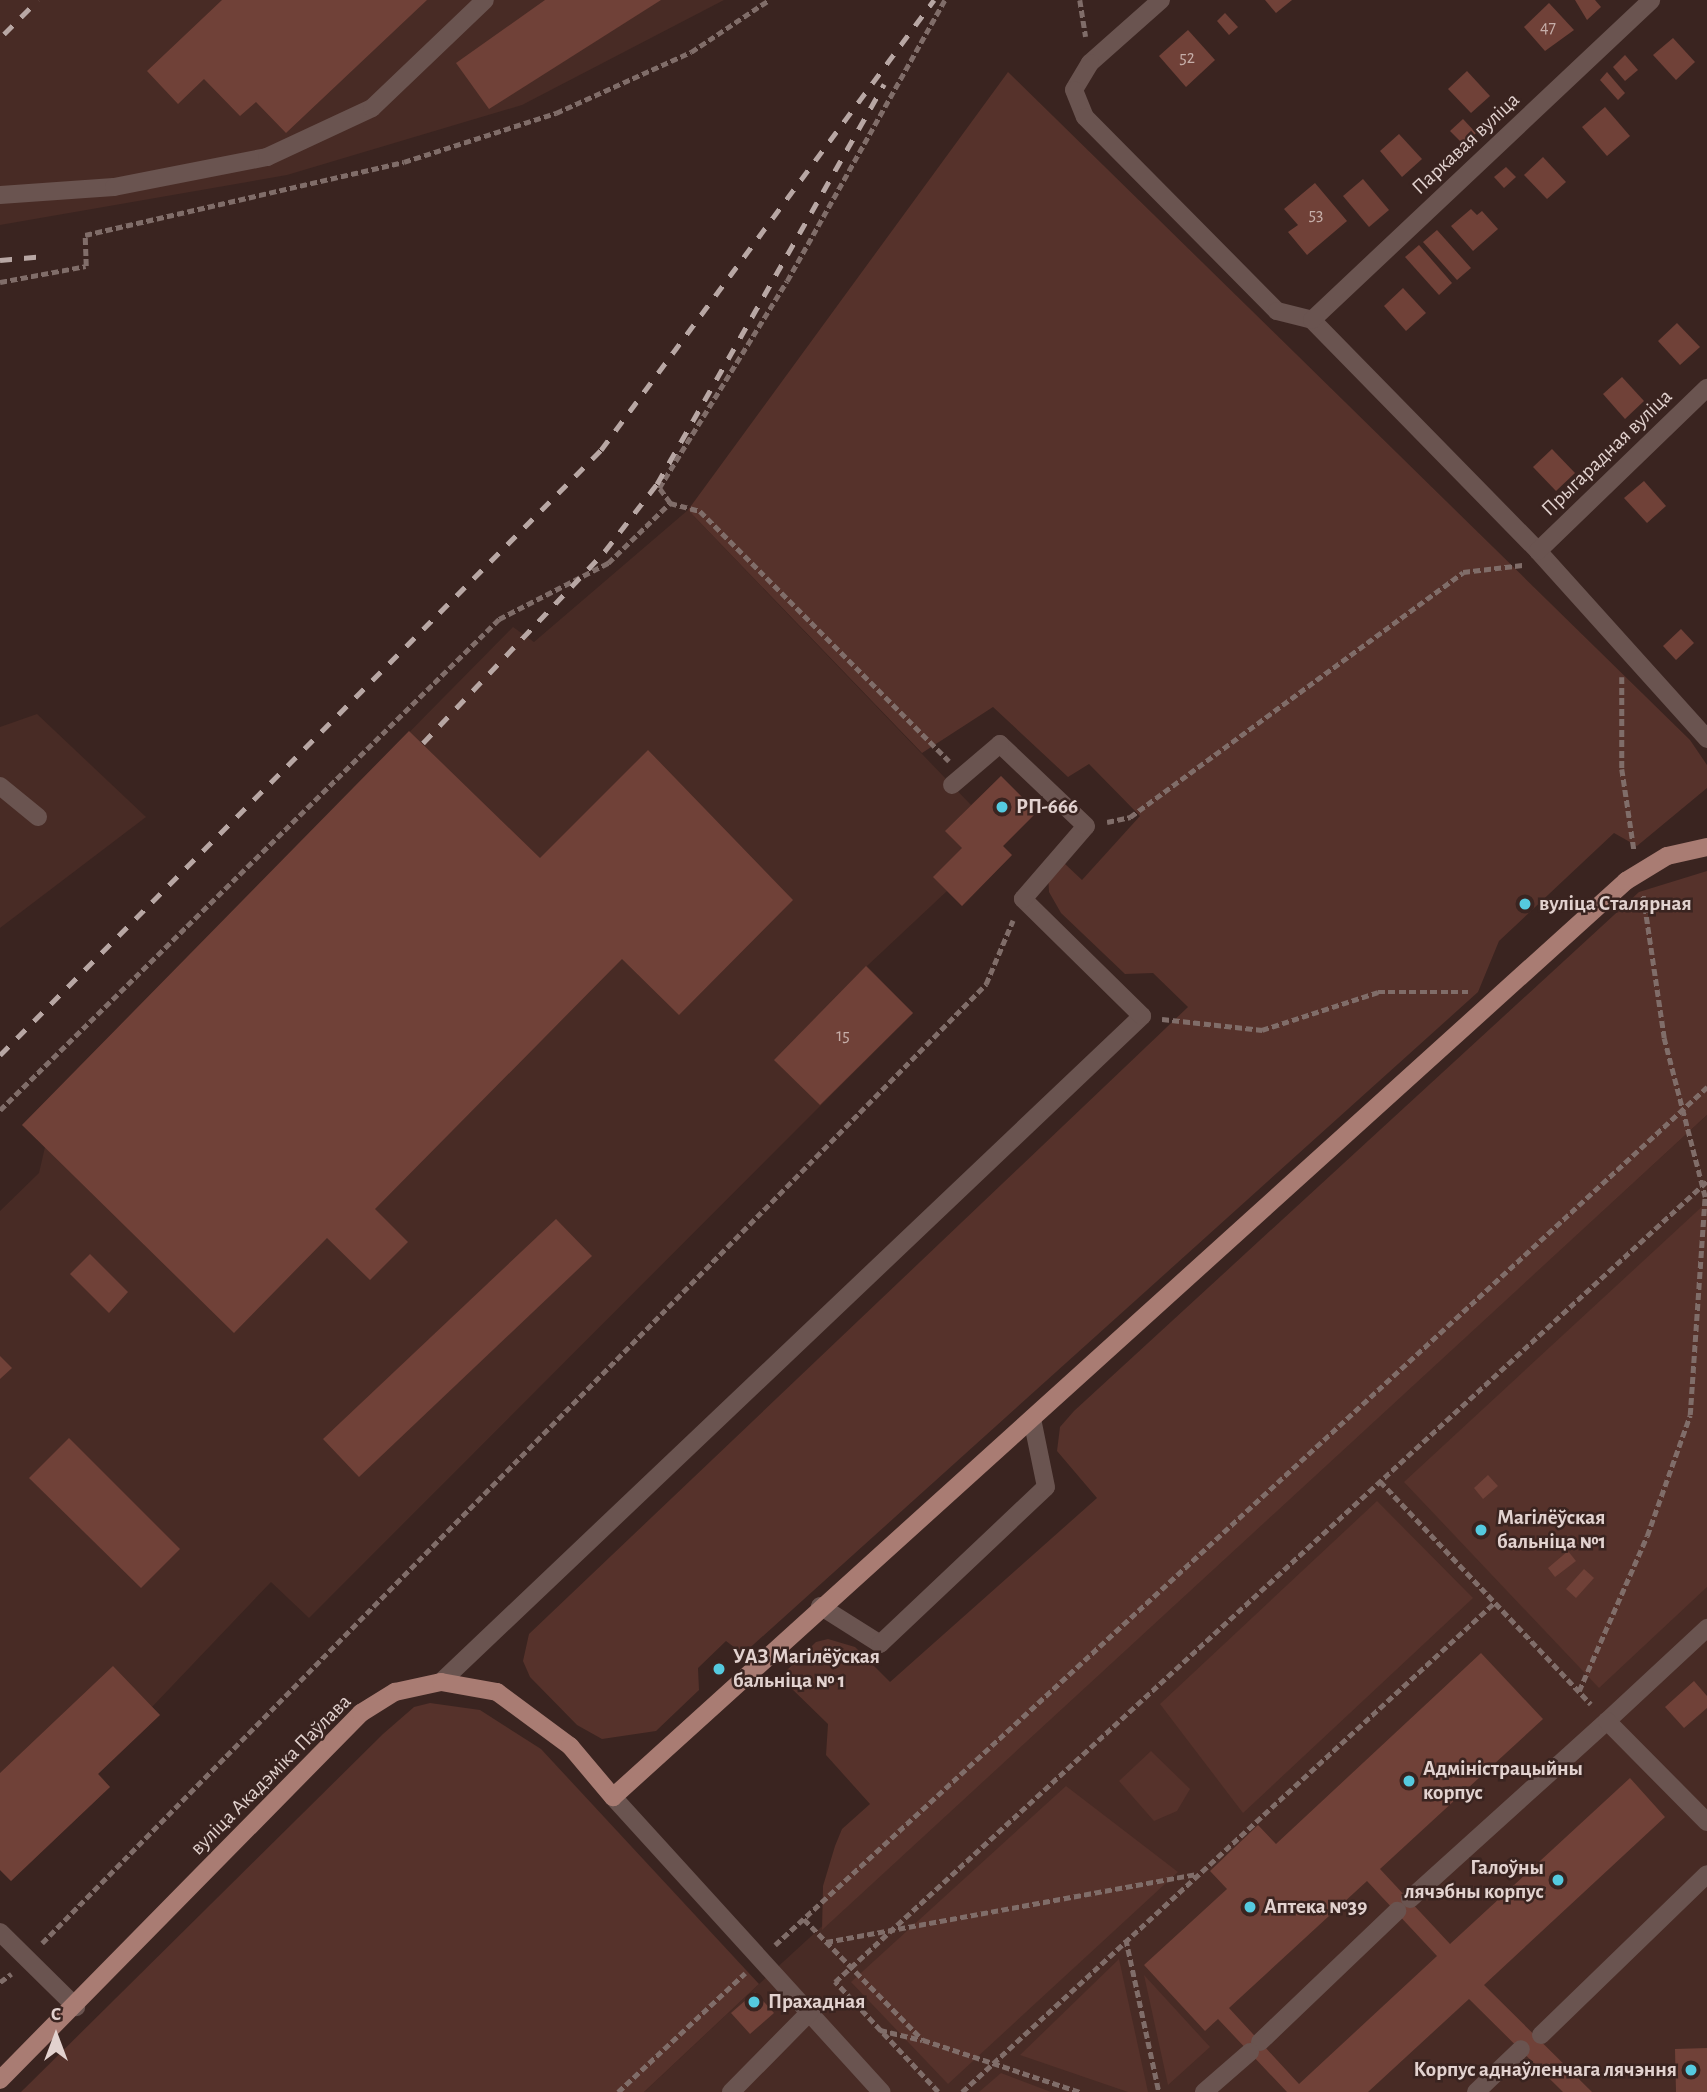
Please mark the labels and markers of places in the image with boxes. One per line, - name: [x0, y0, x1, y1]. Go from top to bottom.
- place label: РП-666: [1016, 794, 1078, 820]
- marker: РП-666: [994, 799, 1010, 815]
- place label: вуліца Сталярная: [1539, 891, 1692, 917]
- marker: вуліца Сталярная: [1517, 896, 1533, 912]
- place label: Магілёўская бальніца №1: [1497, 1505, 1606, 1555]
- marker: Магілёўская бальніца №1: [1471, 1520, 1491, 1540]
- place label: УАЗ Магілёўская бальніца № 1: [733, 1644, 880, 1694]
- marker: УАЗ Магілёўская бальніца № 1: [711, 1661, 727, 1677]
- place label: Адміністрацыйны корпус: [1423, 1756, 1583, 1806]
- marker: Адміністрацыйны корпус: [1401, 1773, 1417, 1789]
- place label: Галоўны лячэбны корпус: [1404, 1855, 1544, 1905]
- marker: Галоўны лячэбны корпус: [1550, 1872, 1566, 1888]
- place label: Аптека №39: [1264, 1894, 1367, 1920]
- marker: Аптека №39: [1242, 1899, 1258, 1915]
- place label: Прахадная: [768, 1989, 865, 2015]
- marker: Прахадная: [746, 1994, 762, 2010]
- place label: Корпус аднаўленчага лячэння: [1413, 2057, 1677, 2083]
- marker: Корпус аднаўленчага лячэння: [1683, 2062, 1699, 2078]

